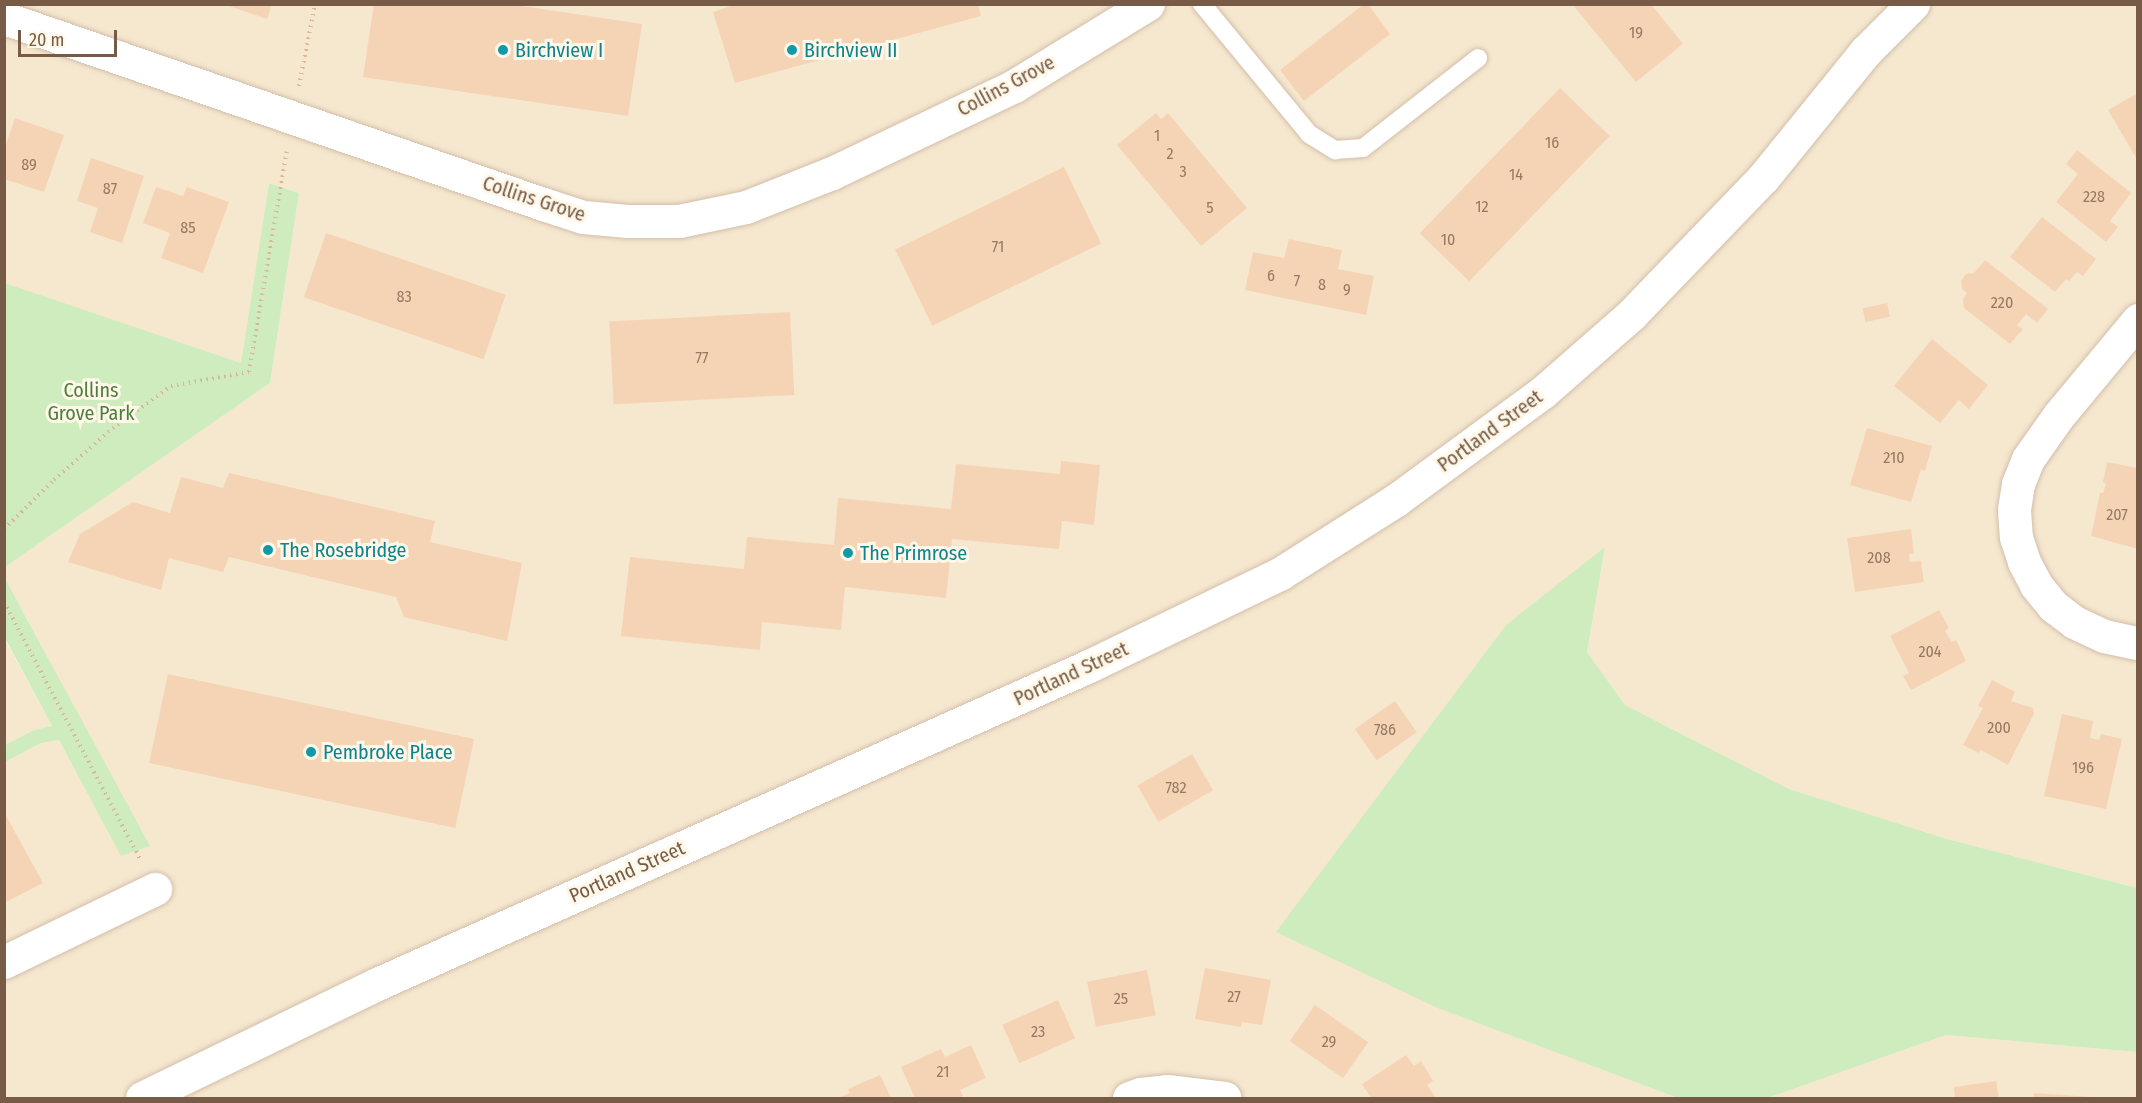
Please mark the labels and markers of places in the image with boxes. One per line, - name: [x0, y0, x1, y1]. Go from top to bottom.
- place label: Birchview I: [515, 38, 603, 62]
- place label: Birchview II: [804, 38, 897, 62]
- marker: Birchview I: [496, 43, 510, 57]
- marker: Birchview II: [785, 43, 799, 57]
- place label: The Rosebridge: [280, 538, 406, 562]
- place label: The Primrose: [860, 541, 967, 565]
- marker: The Rosebridge: [261, 543, 275, 557]
- marker: The Primrose: [841, 546, 855, 560]
- place label: Pembroke Place: [323, 740, 453, 764]
- marker: Pembroke Place: [304, 745, 318, 759]

